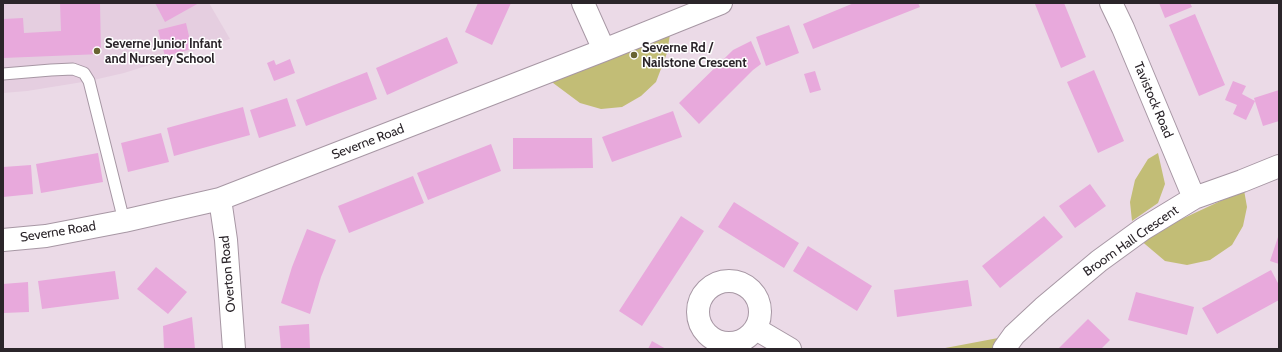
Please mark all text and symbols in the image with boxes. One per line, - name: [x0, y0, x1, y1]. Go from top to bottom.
- place label: Severne Junior Infant and Nursery School: [105, 36, 222, 67]
- place label: Severne Rd / Nailstone Crescent: [642, 40, 747, 71]
- marker: Severne Junior Infant and Nursery School: [92, 46, 102, 56]
- marker: Severne Rd / Nailstone Crescent: [629, 50, 639, 60]
- street label: Tavistock Road: [1130, 60, 1176, 140]
- street label: Severne Road: [330, 121, 406, 163]
- street label: Broom Hall Crescent: [1080, 202, 1182, 280]
- street label: Severne Road: [19, 218, 97, 246]
- street label: Overton Road: [217, 235, 239, 313]

